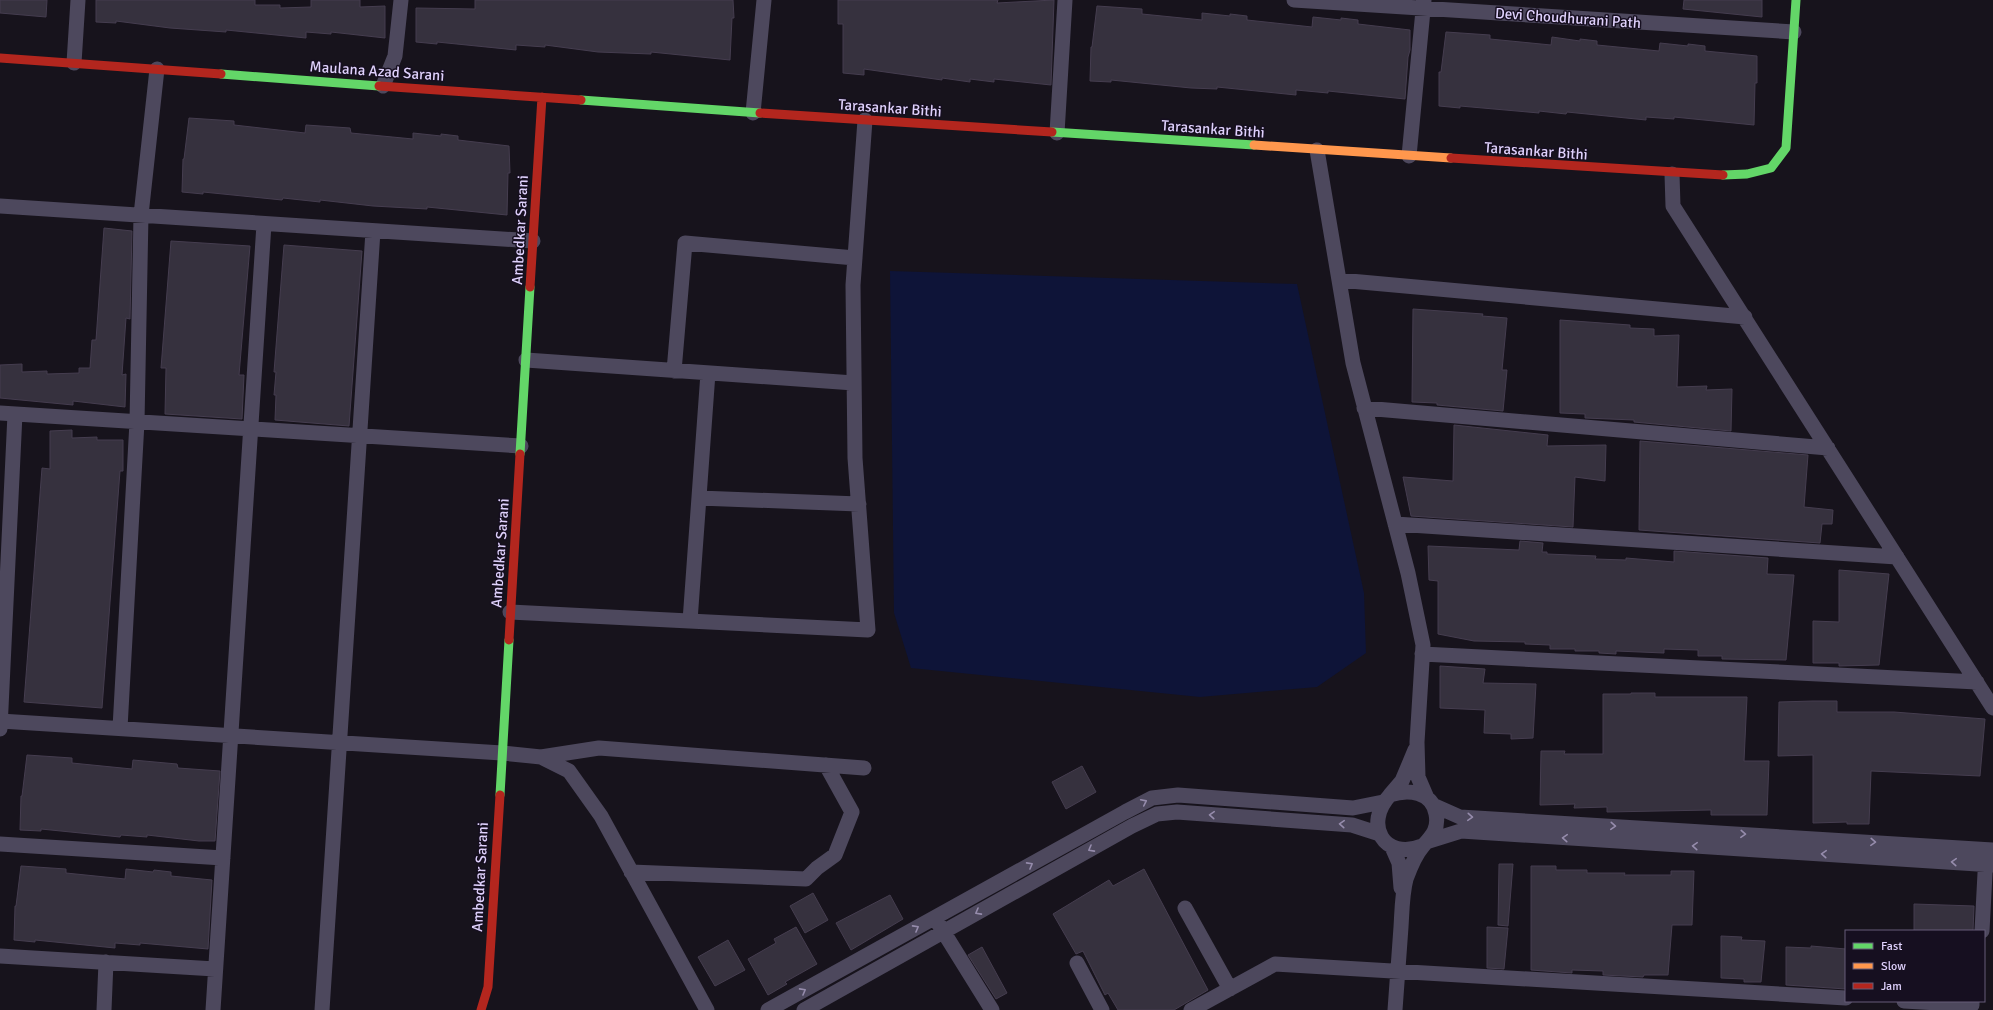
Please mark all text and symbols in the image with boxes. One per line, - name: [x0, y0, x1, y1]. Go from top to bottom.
- street label: Devi Choudhurani Path: [1494, 4, 1642, 32]
- street label: Maulana Azad Sarani: [309, 57, 445, 85]
- street label: Tarasankar Bithi: [838, 95, 942, 121]
- street label: Tarasankar Bithi: [1161, 116, 1265, 142]
- street label: Tarasankar Bithi: [1484, 138, 1588, 164]
- street label: Ambedkar Sarani: [508, 175, 532, 285]
- street label: Ambedkar Sarani: [487, 498, 513, 608]
- one-way arrow: [1139, 799, 1147, 807]
- one-way arrow: [1209, 810, 1216, 819]
- one-way arrow: [1466, 813, 1473, 822]
- one-way arrow: [1339, 820, 1345, 829]
- street label: Ambedkar Sarani: [468, 822, 492, 932]
- one-way arrow: [1610, 822, 1616, 831]
- one-way arrow: [1740, 830, 1746, 839]
- one-way arrow: [1562, 833, 1568, 842]
- one-way arrow: [1870, 838, 1876, 847]
- one-way arrow: [1692, 842, 1698, 850]
- one-way arrow: [1088, 844, 1095, 851]
- one-way arrow: [1821, 850, 1827, 859]
- one-way arrow: [1951, 858, 1957, 867]
- one-way arrow: [1026, 862, 1033, 869]
- one-way arrow: [975, 908, 982, 915]
- one-way arrow: [912, 925, 919, 933]
- legend: [1845, 930, 1985, 1002]
- text: Fast: [1881, 939, 1902, 954]
- text: Slow: [1881, 959, 1906, 974]
- text: Jam: [1881, 979, 1902, 994]
- one-way arrow: [798, 989, 806, 996]

